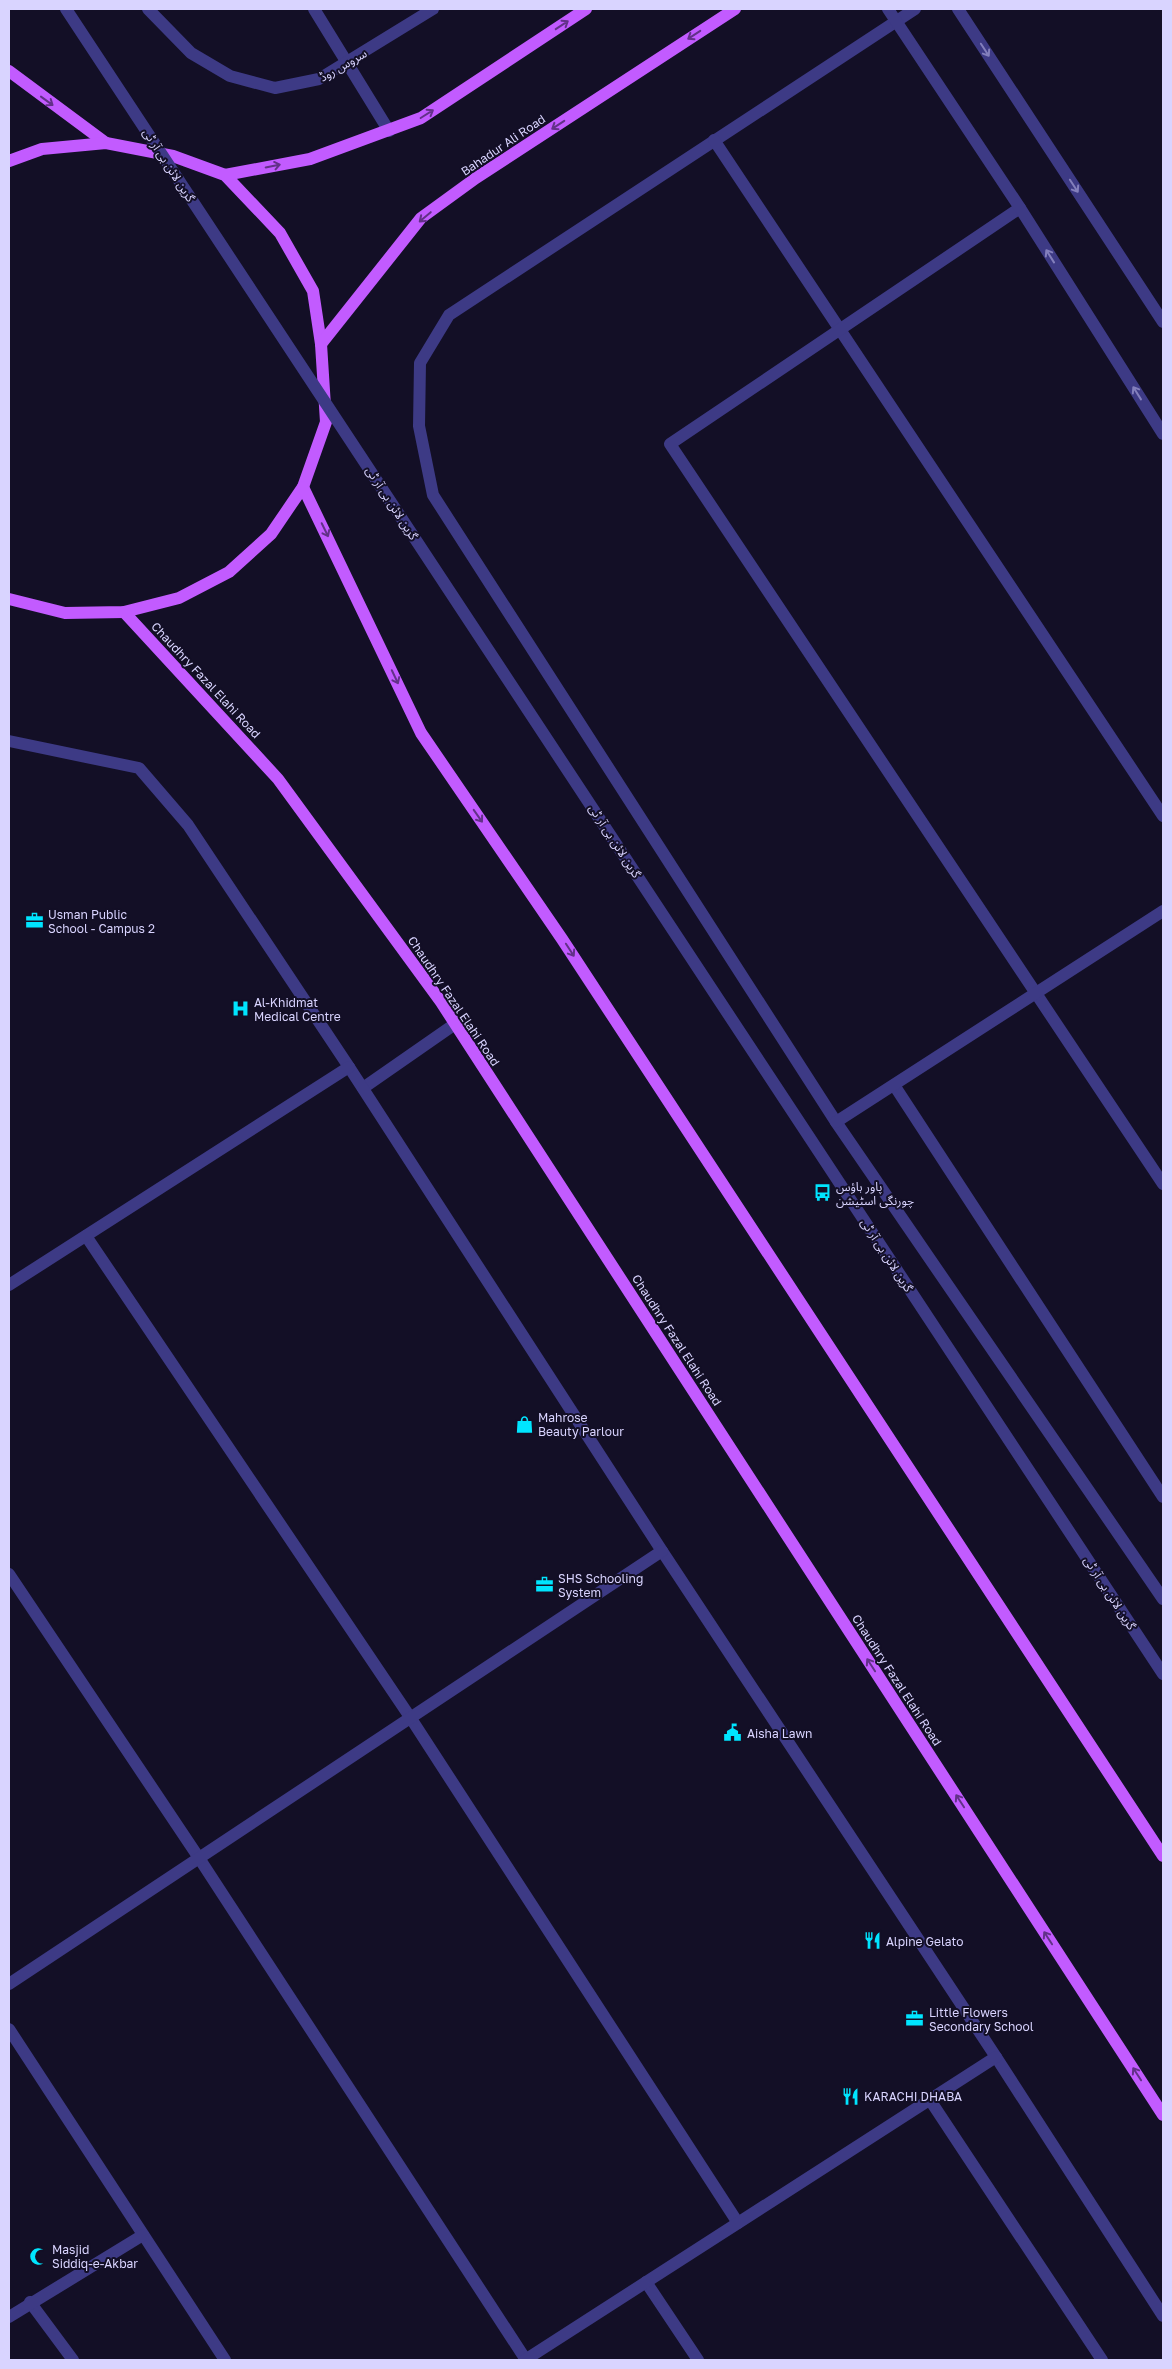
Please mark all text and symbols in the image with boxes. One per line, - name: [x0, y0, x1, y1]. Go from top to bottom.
- one-way arrow: [555, 19, 569, 30]
- one-way arrow: [688, 31, 702, 41]
- one-way arrow: [980, 42, 990, 56]
- street label: سروس روڈ: [317, 45, 369, 85]
- one-way arrow: [40, 95, 53, 106]
- one-way arrow: [419, 109, 433, 119]
- street label: Bahadur Ali Road: [458, 111, 548, 179]
- one-way arrow: [552, 120, 566, 130]
- street label: گرین لائن بی آر ٹی: [140, 126, 199, 205]
- one-way arrow: [265, 161, 281, 170]
- one-way arrow: [1069, 178, 1079, 192]
- one-way arrow: [418, 211, 431, 222]
- one-way arrow: [1045, 249, 1055, 263]
- one-way arrow: [1132, 386, 1143, 400]
- street label: گرین لائن بی آر ٹی: [363, 464, 422, 543]
- one-way arrow: [321, 522, 330, 537]
- street label: Chaudhry Fazal Elahi Road: [148, 619, 264, 741]
- one-way arrow: [390, 669, 400, 684]
- street label: گرین لائن بی آر ٹی: [586, 802, 645, 881]
- one-way arrow: [473, 809, 483, 823]
- place label: Usman Public School - Campus 2: [48, 907, 155, 936]
- office icon: Usman Public School - Campus 2: [24, 911, 44, 931]
- street label: Chaudhry Fazal Elahi Road: [405, 933, 503, 1069]
- one-way arrow: [565, 943, 575, 957]
- place label: Al-Khidmat Medical Centre: [254, 995, 341, 1024]
- hospital icon: Al-Khidmat Medical Centre: [230, 999, 250, 1019]
- place label: پاور ہاؤس چورنگی اسٹیشن: [836, 1179, 914, 1209]
- bus stop icon: پاور ہاؤس چورنگی اسٹیشن: [812, 1183, 832, 1203]
- street label: گرین لائن بی آر ٹی: [858, 1216, 917, 1295]
- street label: Chaudhry Fazal Elahi Road: [629, 1272, 725, 1408]
- place label: Mahrose Beauty Parlour: [538, 1410, 624, 1439]
- shop icon: Mahrose Beauty Parlour: [514, 1414, 534, 1434]
- street label: گرین لائن بی آر ٹی: [1081, 1554, 1140, 1633]
- place label: SHS Schooling System: [558, 1571, 643, 1600]
- office icon: SHS Schooling System: [534, 1575, 554, 1595]
- street label: Chaudhry Fazal Elahi Road: [849, 1612, 945, 1748]
- one-way arrow: [866, 1659, 876, 1673]
- public building icon: Aisha Lawn: [723, 1723, 743, 1743]
- place label: Aisha Lawn: [747, 1726, 813, 1741]
- one-way arrow: [954, 1795, 964, 1809]
- restaurant icon: Alpine Gelato: [862, 1931, 882, 1951]
- one-way arrow: [1043, 1931, 1053, 1945]
- place label: Alpine Gelato: [886, 1934, 964, 1949]
- place label: Little Flowers Secondary School: [929, 2005, 1034, 2034]
- office icon: Little Flowers Secondary School: [905, 2009, 925, 2029]
- one-way arrow: [1131, 2067, 1142, 2081]
- restaurant icon: KARACHI DHABA: [840, 2086, 860, 2106]
- place label: KARACHI DHABA: [864, 2089, 962, 2104]
- place label: Masjid Siddiq-e-Akbar: [52, 2242, 138, 2271]
- mosque icon: Masjid Siddiq-e-Akbar: [28, 2246, 48, 2266]

